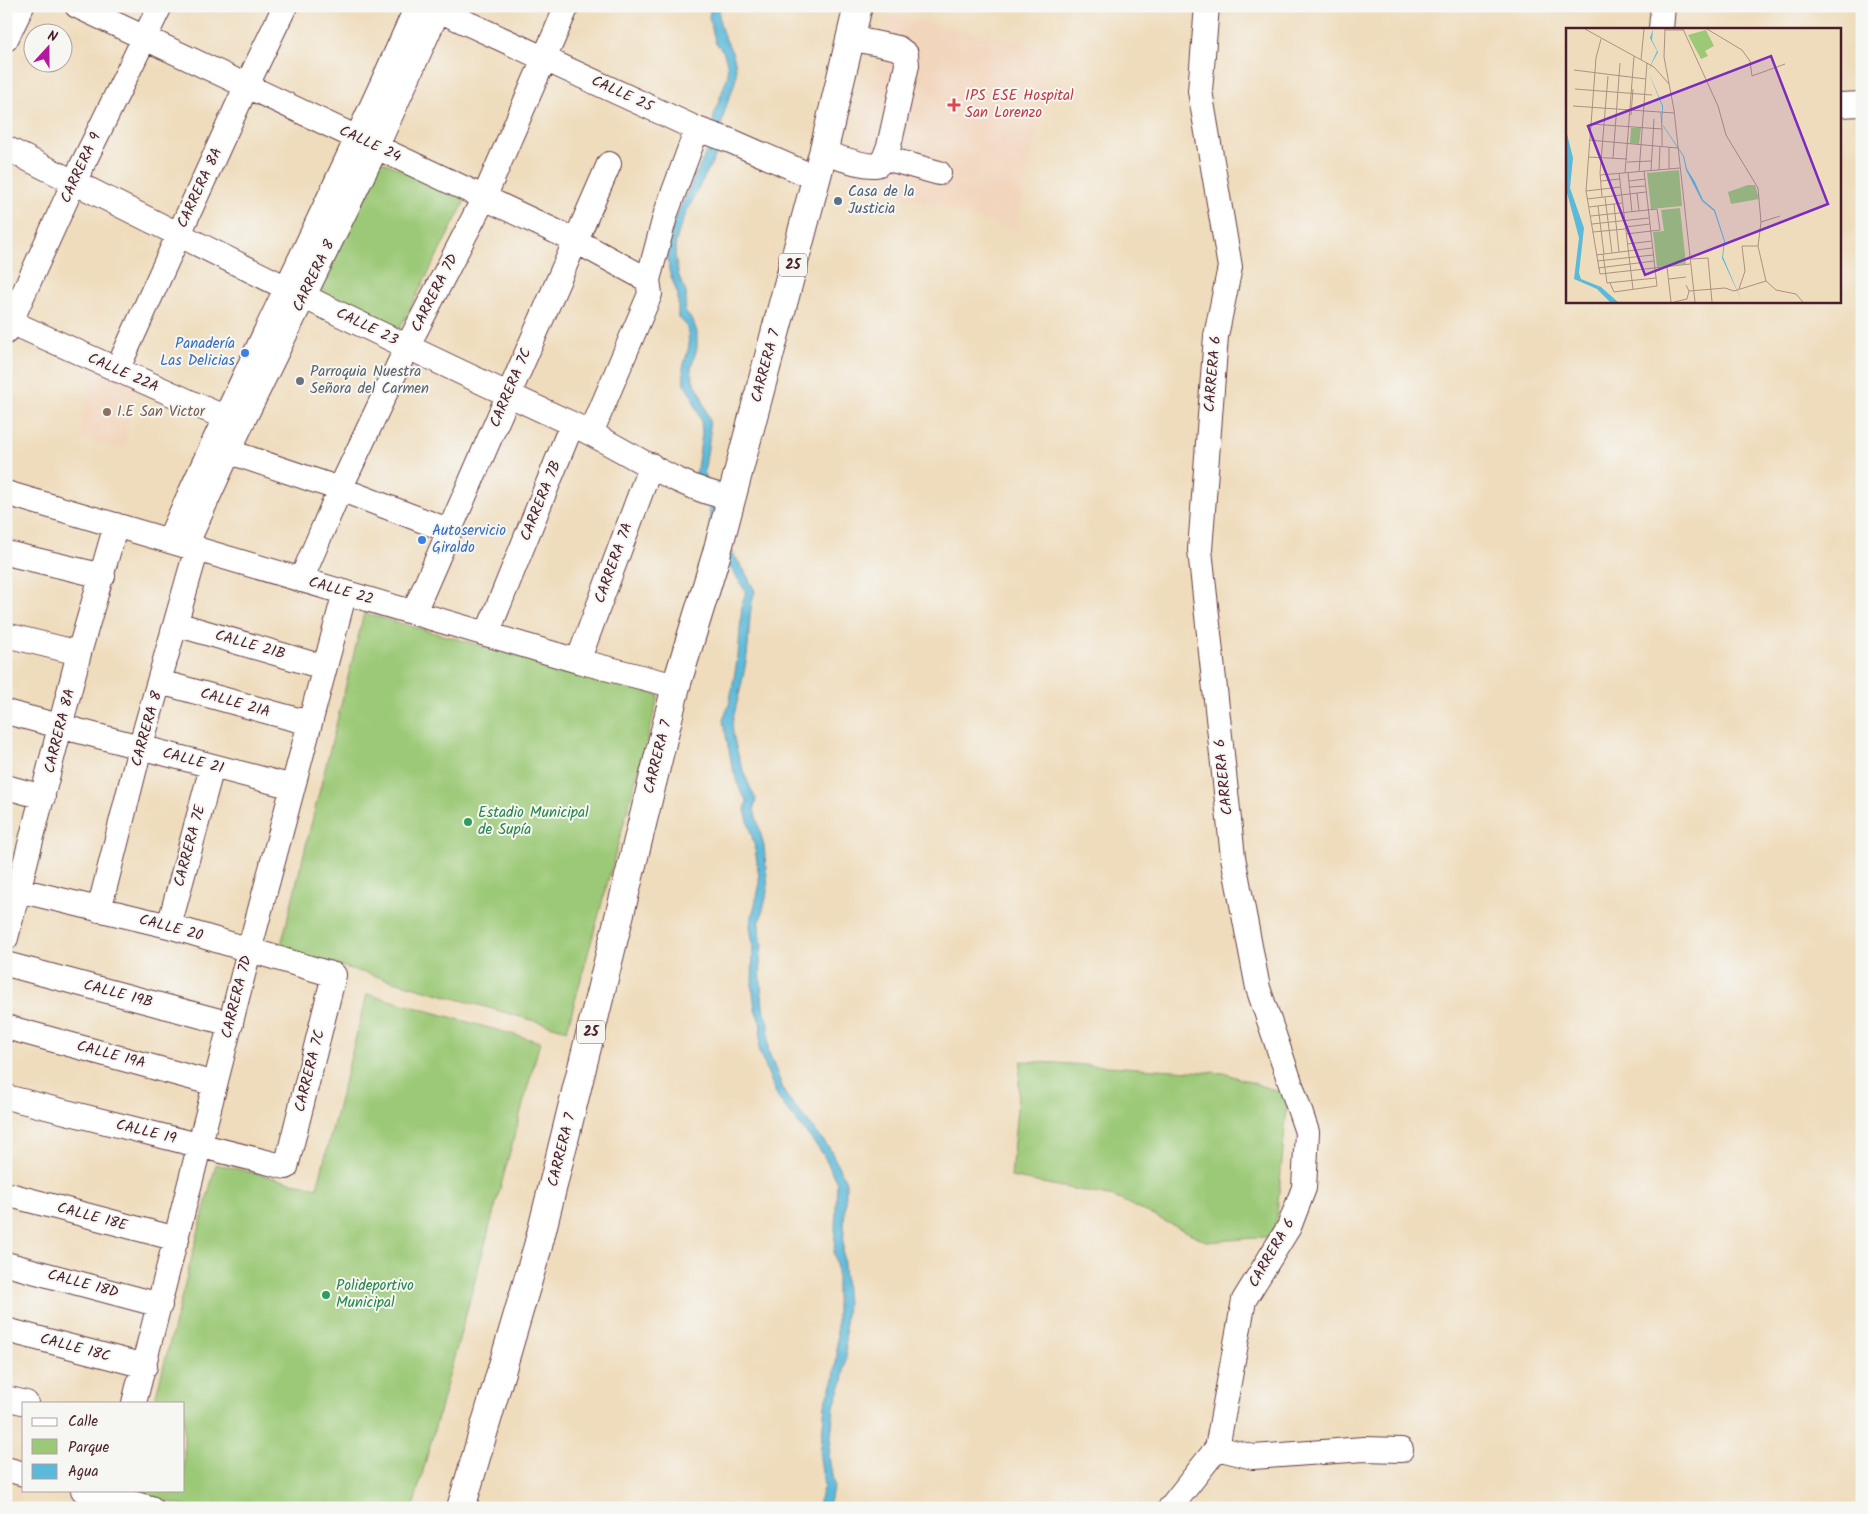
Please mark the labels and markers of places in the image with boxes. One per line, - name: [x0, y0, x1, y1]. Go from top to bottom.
- place label: IPS ESE Hospital San Lorenzo: [965, 84, 1074, 125]
- marker: IPS ESE Hospital San Lorenzo: [947, 98, 961, 112]
- place label: Casa de la Justicia: [848, 180, 914, 221]
- marker: Casa de la Justicia: [832, 195, 844, 207]
- place label: Panadería Las Delicias: [160, 332, 236, 373]
- marker: Panadería Las Delicias: [239, 347, 251, 359]
- place label: Parroquia Nuestra Señora del Carmen: [310, 360, 429, 401]
- marker: Parroquia Nuestra Señora del Carmen: [294, 375, 306, 387]
- place label: I.E San Victor: [117, 400, 206, 424]
- marker: I.E San Victor: [101, 406, 113, 418]
- place label: Autoservicio Giraldo: [432, 519, 506, 560]
- marker: Autoservicio Giraldo: [416, 534, 428, 546]
- place label: Estadio Municipal de Supía: [478, 801, 589, 842]
- marker: Estadio Municipal de Supía: [462, 816, 474, 828]
- place label: Polideportivo Municipal: [336, 1274, 414, 1315]
- marker: Polideportivo Municipal: [320, 1289, 332, 1301]

